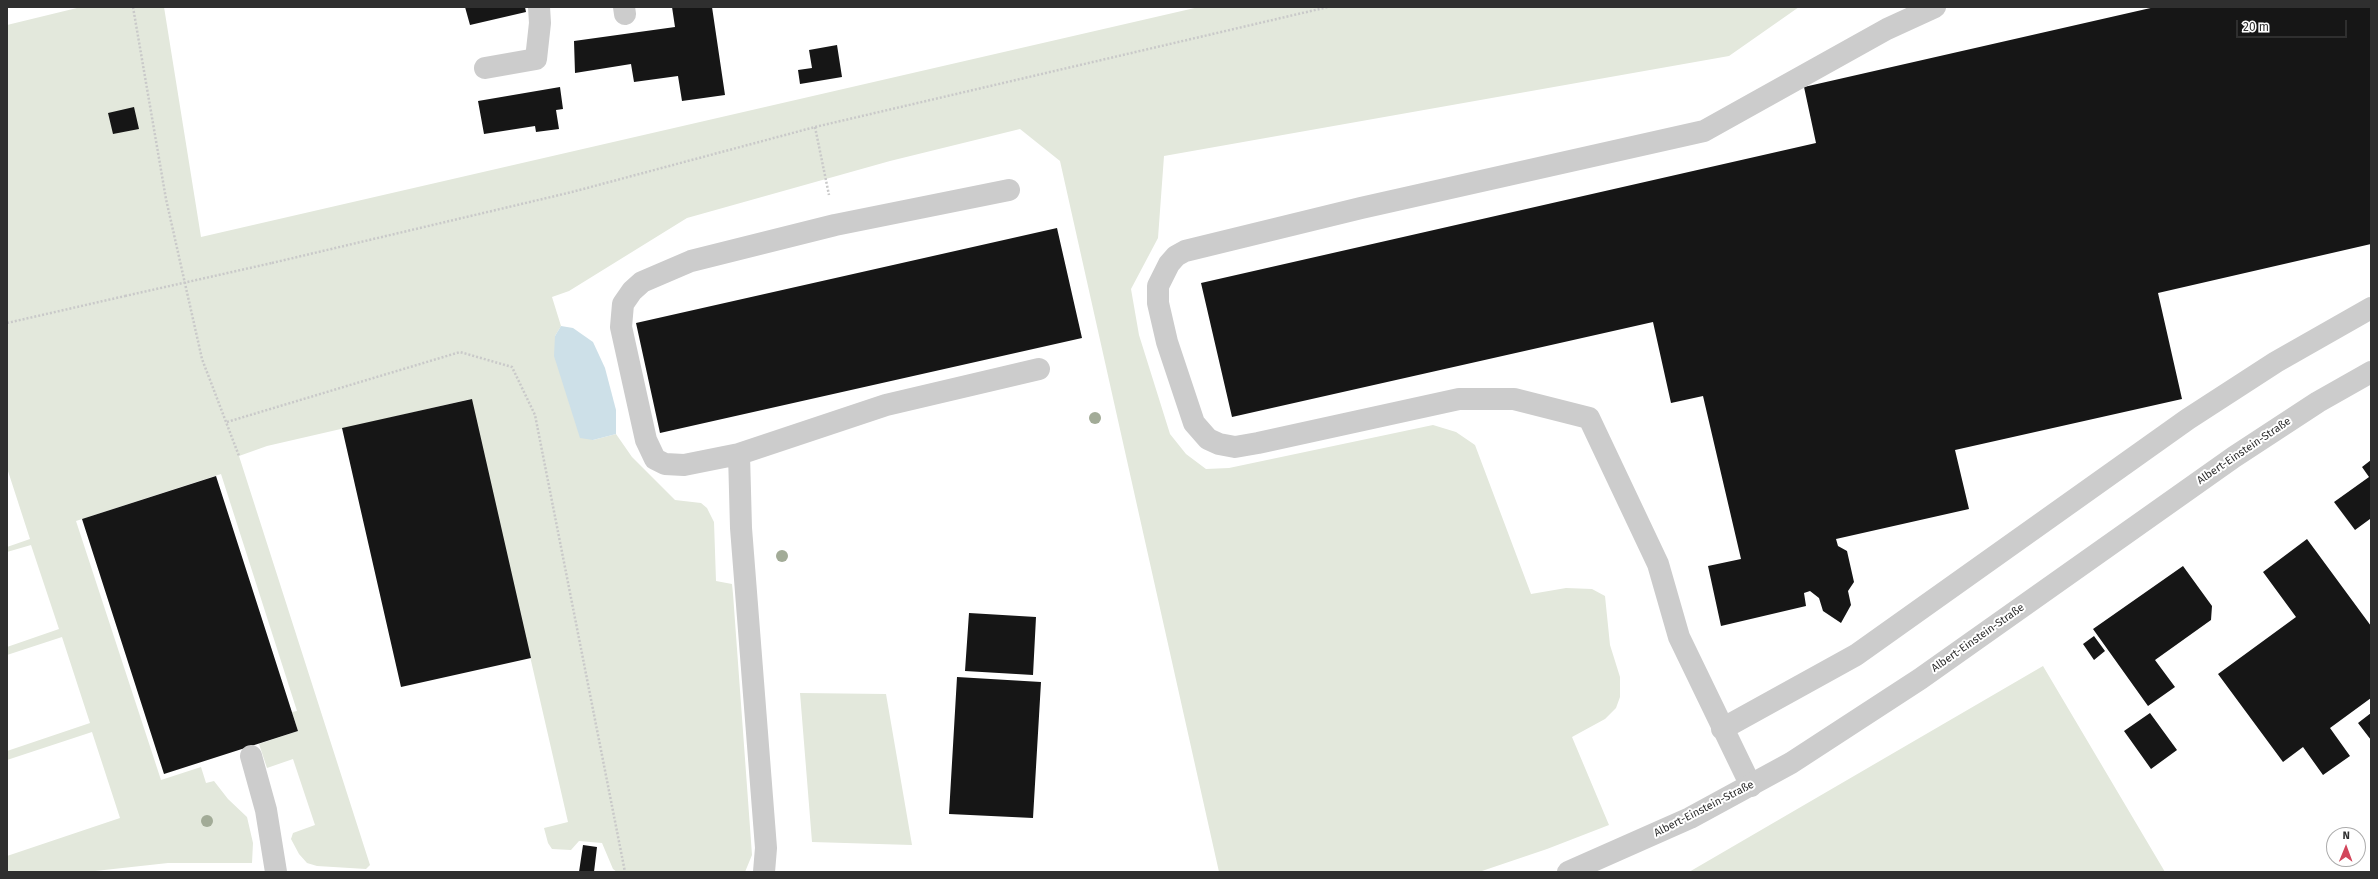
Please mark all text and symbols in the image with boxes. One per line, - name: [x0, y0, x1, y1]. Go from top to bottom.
- scale bar: [2238, 12, 2349, 38]
- text: 20 m: [2243, 20, 2269, 34]
- street label: Albert-Einstein-Straße: [2195, 415, 2293, 487]
- street label: Albert-Einstein-Straße: [1929, 601, 2027, 675]
- street label: Albert-Einstein-Straße: [1652, 778, 1756, 840]
- north arrow: [2326, 827, 2366, 867]
- text: N: [2342, 829, 2350, 842]

